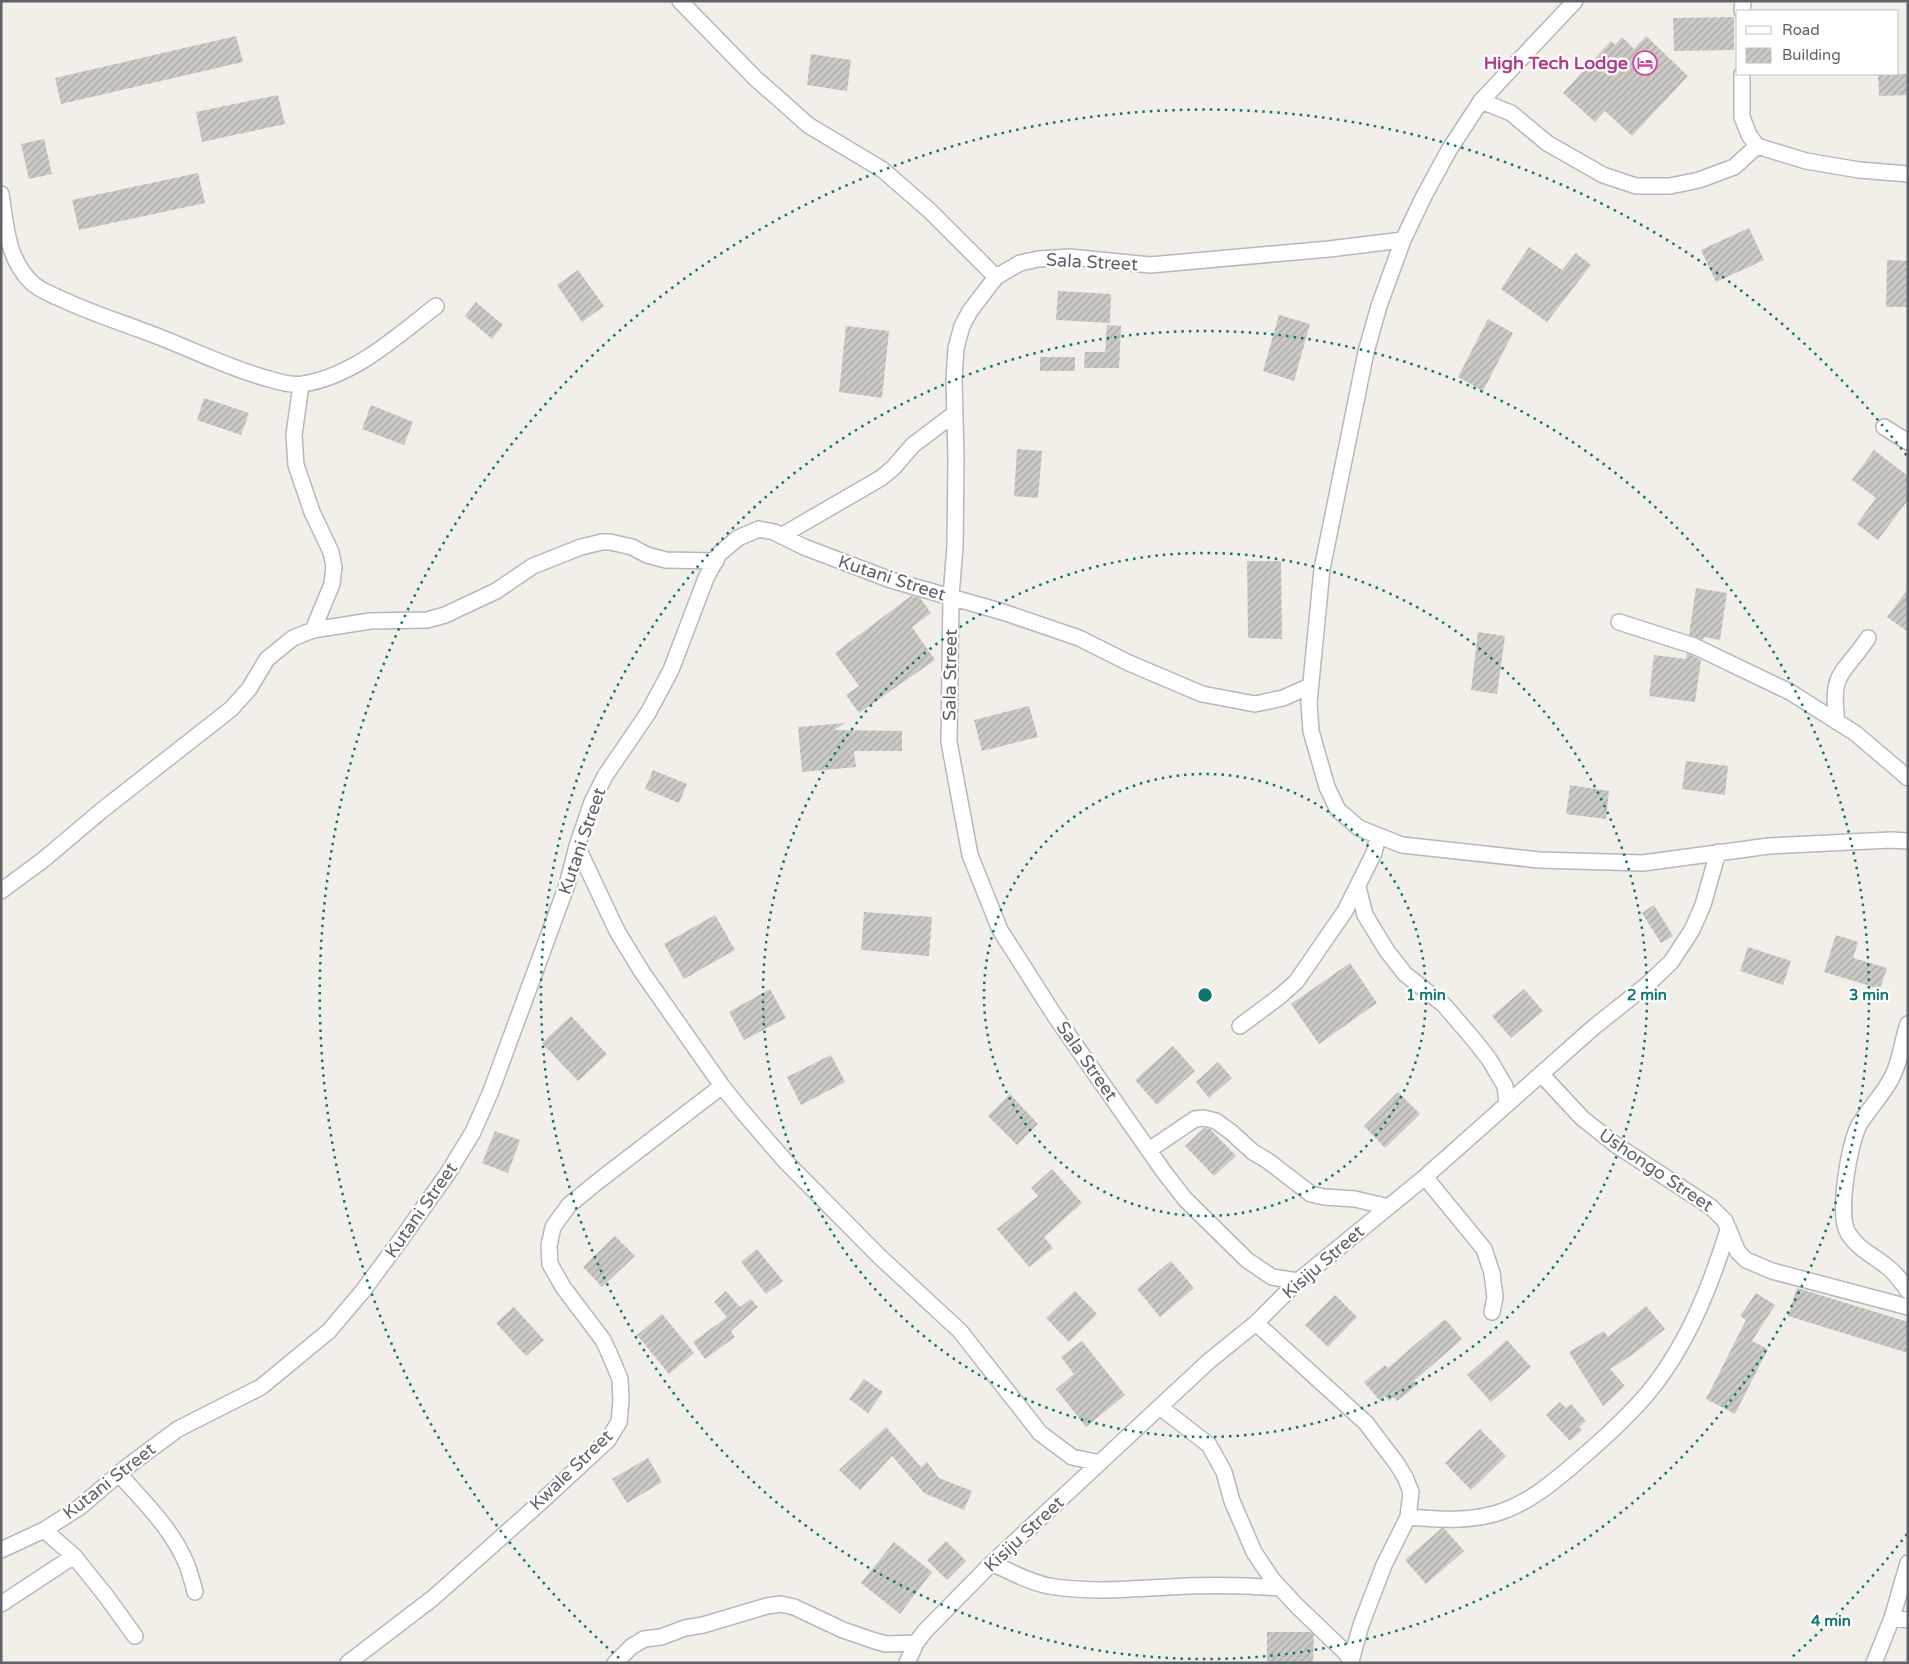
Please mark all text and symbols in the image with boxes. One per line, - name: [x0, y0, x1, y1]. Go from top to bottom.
- legend: [1736, 10, 1899, 75]
- text: Road: [1782, 21, 1820, 39]
- text: Building: [1782, 46, 1841, 64]
- hotel icon: High Tech Lodge: [1632, 50, 1658, 76]
- place label: High Tech Lodge: [1484, 52, 1628, 74]
- street label: Sala Street: [1046, 249, 1139, 275]
- street label: Kutani Street: [836, 550, 949, 606]
- street label: Sala Street: [938, 629, 962, 721]
- street label: Kutani Street: [553, 785, 611, 897]
- centre of rings: [1196, 986, 1214, 1004]
- text: 1 min: [1406, 986, 1446, 1004]
- text: 2 min: [1627, 986, 1667, 1004]
- text: 3 min: [1849, 986, 1889, 1004]
- street label: Sala Street: [1052, 1017, 1122, 1105]
- street label: Ushongo Street: [1595, 1124, 1718, 1216]
- street label: Kutani Street: [380, 1158, 462, 1262]
- street label: Kisiju Street: [1278, 1220, 1369, 1304]
- street label: Kwale Street: [525, 1425, 617, 1515]
- street label: Kutani Street: [58, 1438, 160, 1524]
- street label: Kisiju Street: [979, 1491, 1069, 1577]
- text: 4 min: [1811, 1612, 1851, 1630]

